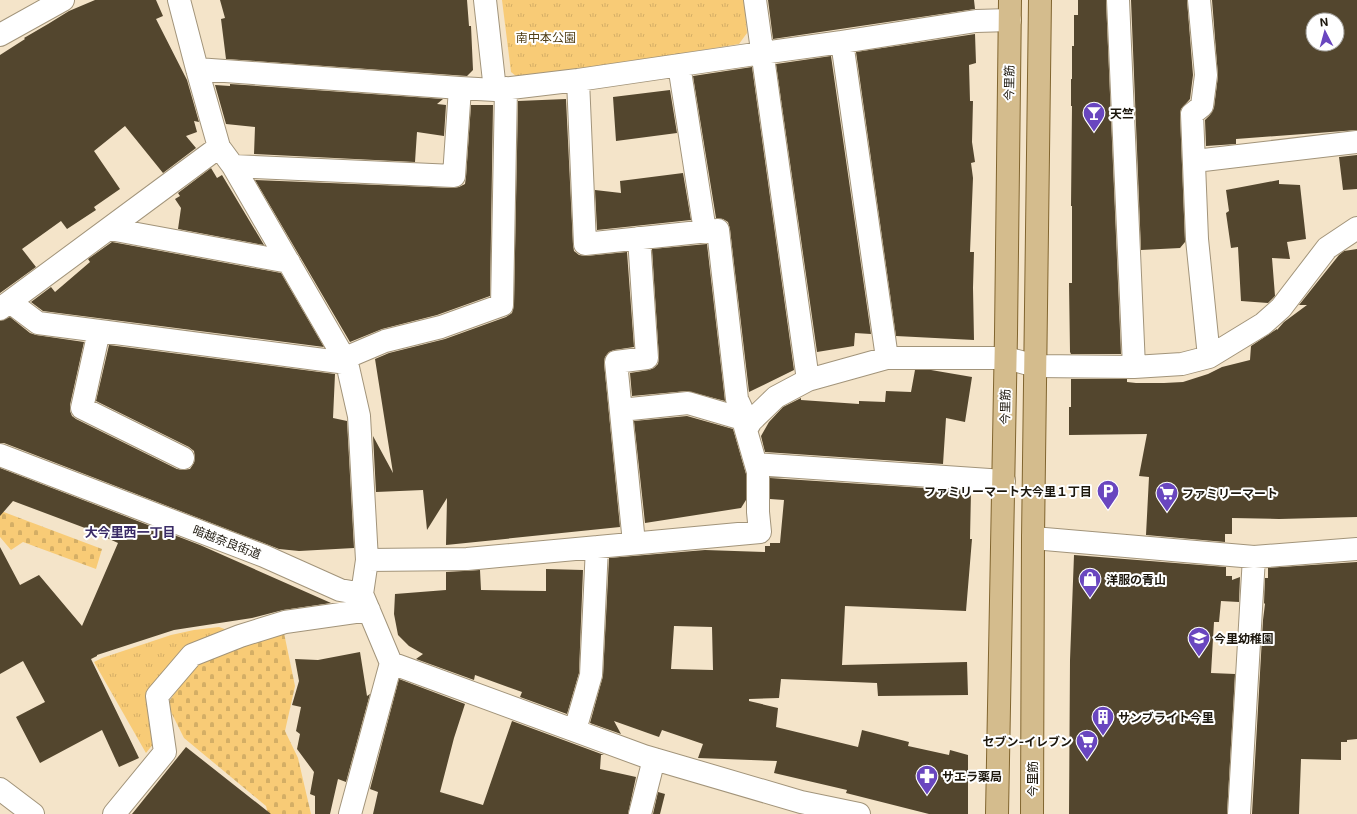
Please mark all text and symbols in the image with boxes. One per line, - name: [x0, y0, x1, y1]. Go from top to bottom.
- north arrow: [1305, 12, 1345, 52]
- text: N: [1319, 15, 1329, 29]
- park label: 南中本公園: [516, 30, 576, 45]
- street label: 今里筋: [1001, 65, 1017, 101]
- bar icon: 天竺: [1081, 100, 1107, 133]
- place label: 天竺: [1110, 106, 1134, 121]
- street label: 今里筋: [997, 389, 1013, 425]
- parking icon: ファミリーマート大今里１丁目: [1095, 478, 1121, 511]
- supermarket icon: ファミリーマート: [1154, 480, 1180, 513]
- place label: ファミリーマート大今里１丁目: [924, 484, 1092, 499]
- place label: ファミリーマート: [1182, 486, 1278, 501]
- street label: 暗越奈良街道: [191, 522, 263, 562]
- district label: 大今里西一丁目: [84, 524, 176, 540]
- shop icon: 洋服の青山: [1077, 566, 1103, 599]
- place label: 洋服の青山: [1106, 572, 1166, 587]
- school or university icon: 今里幼稚園: [1186, 625, 1212, 658]
- place label: 今里幼稚園: [1214, 631, 1274, 646]
- building icon: サンブライト今里: [1090, 704, 1116, 737]
- place label: サンブライト今里: [1118, 710, 1214, 725]
- supermarket icon: セブン-イレブン: [1074, 728, 1100, 761]
- place label: セブン-イレブン: [982, 734, 1072, 749]
- street label: 今里筋: [1025, 761, 1040, 797]
- pharmacy icon: サエラ薬局: [914, 763, 940, 796]
- place label: サエラ薬局: [942, 769, 1002, 784]

